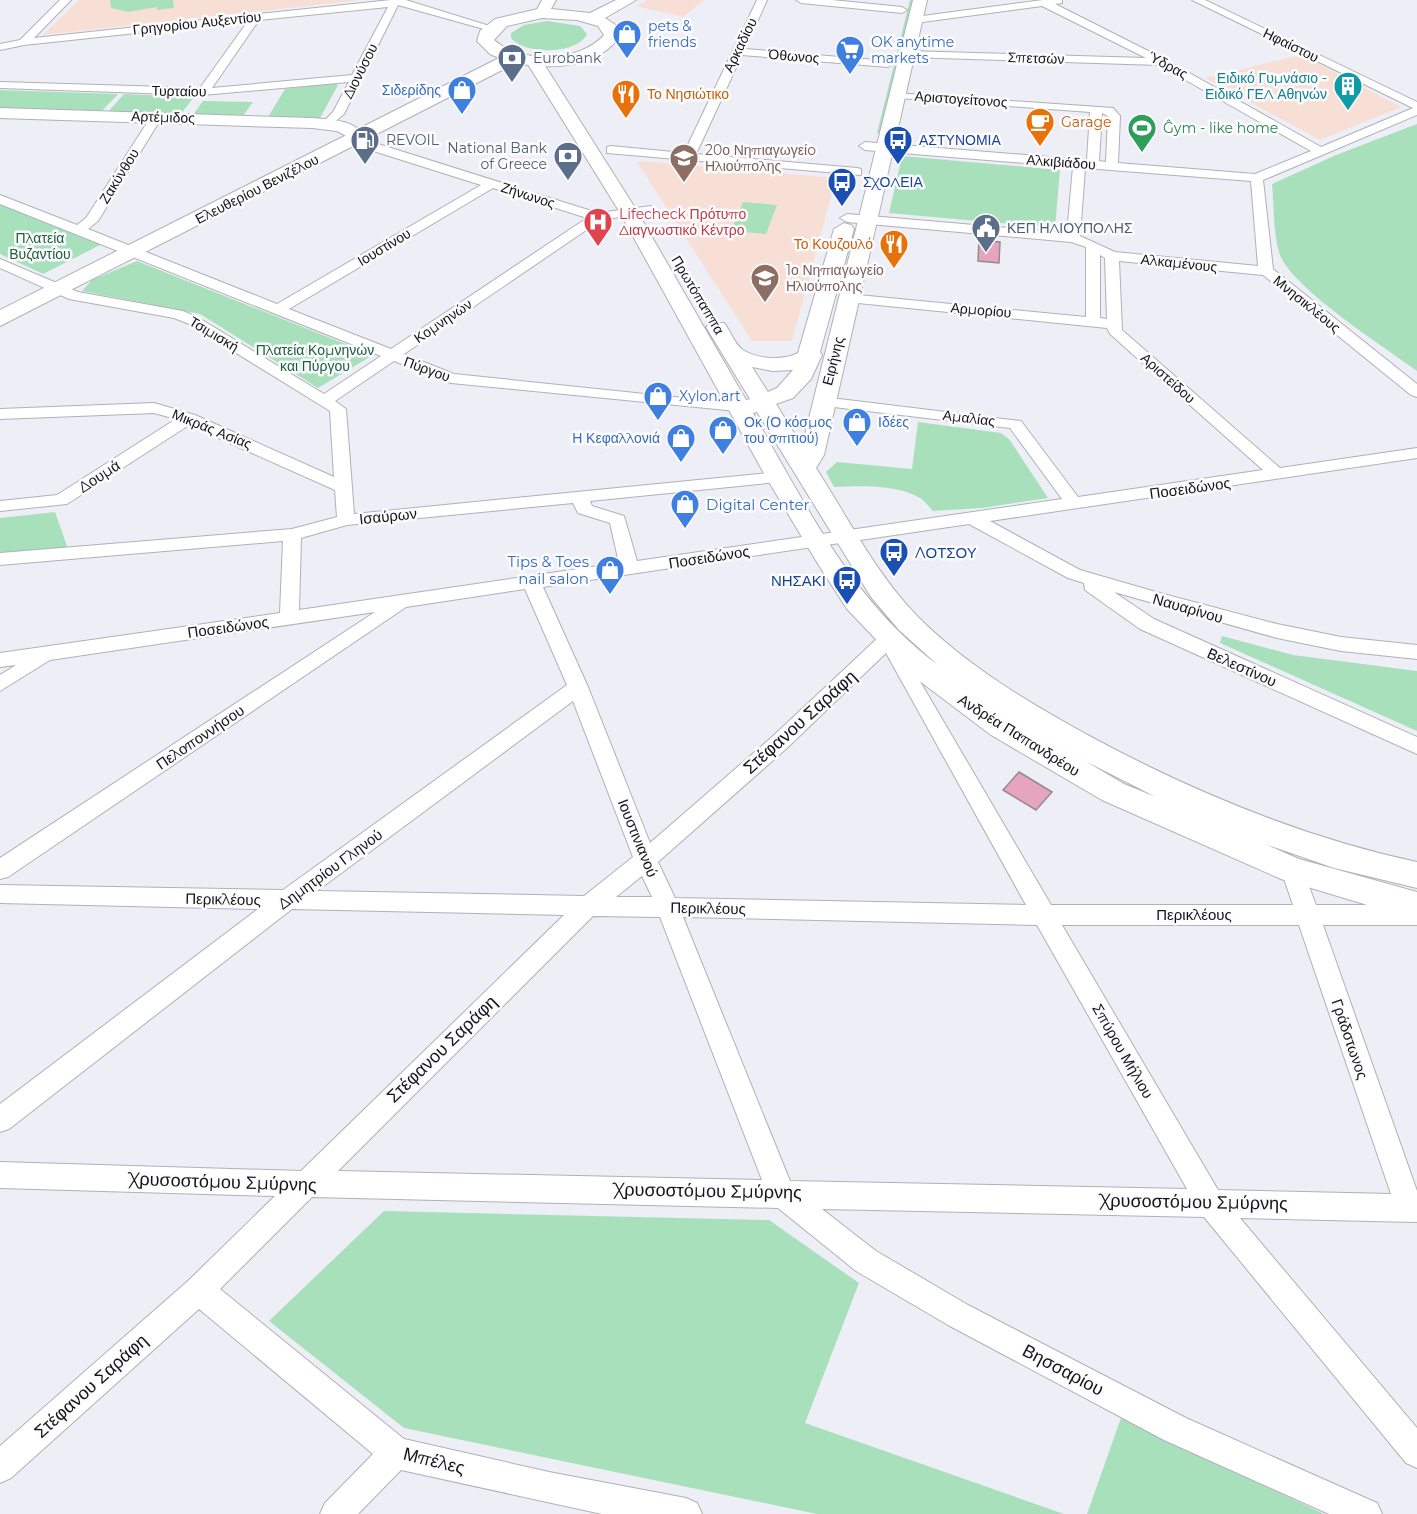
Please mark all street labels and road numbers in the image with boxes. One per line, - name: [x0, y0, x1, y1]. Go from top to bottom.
- street label: Γρηγορίου Αυξεντίου: [132, 7, 262, 39]
- street label: Αρκαδίου: [719, 15, 761, 75]
- street label: Ηφαίστου: [1260, 24, 1322, 66]
- street label: Διονύσου: [338, 40, 382, 102]
- street label: Όθωνος: [767, 45, 820, 67]
- street label: Ύδρας: [1145, 47, 1191, 83]
- street label: Σπετσών: [1007, 48, 1065, 68]
- street label: Τυρταίου: [151, 82, 207, 100]
- street label: Αριστογείτονος: [914, 87, 1008, 111]
- street label: Αρτέμιδος: [131, 107, 195, 127]
- street label: Ζακύνθου: [95, 145, 143, 207]
- street label: Ελευθερίου Βενιζέλου: [192, 150, 322, 228]
- street label: Αλκιβιάδου: [1026, 151, 1096, 173]
- street label: Ζήνωνος: [499, 178, 558, 212]
- street label: Ιουστίνου: [354, 224, 414, 270]
- street label: Αλκαμένους: [1140, 250, 1218, 276]
- street label: Πρωτόπαππα: [667, 252, 729, 338]
- street label: Μνησικλέους: [1270, 271, 1344, 337]
- street label: Κομνηνών: [411, 295, 475, 347]
- street label: Αρμορίου: [950, 298, 1012, 322]
- street label: Τσιμισκή: [186, 312, 242, 356]
- street label: Ειρήνης: [818, 334, 848, 387]
- street label: Αριστείδου: [1137, 349, 1199, 407]
- street label: Πύργου: [401, 352, 453, 386]
- street label: Μικράς Ασίας: [170, 405, 255, 453]
- street label: Αμαλίας: [942, 406, 996, 430]
- street label: Δουμά: [74, 455, 124, 497]
- street label: Ποσειδώνος: [1148, 473, 1232, 503]
- street label: Ισαύρων: [358, 504, 418, 528]
- street label: Ποσειδώνος: [667, 541, 751, 573]
- street label: Ναυαρίνου: [1151, 589, 1225, 627]
- street label: Ποσειδώνος: [186, 612, 270, 642]
- street label: Βελεστίνου: [1204, 643, 1280, 691]
- street label: Στέφανου Σαράφη: [739, 665, 861, 779]
- street label: Ανδρέα Παπανδρέου: [955, 690, 1083, 780]
- street label: Πελοποννήσου: [152, 701, 248, 773]
- street label: Ιουστινιανού: [614, 796, 662, 880]
- street label: Δημητρίου Γληνού: [274, 825, 386, 913]
- street label: Περικλέους: [185, 889, 261, 909]
- street label: Περικλέους: [670, 898, 746, 918]
- street label: Περικλέους: [1156, 905, 1232, 924]
- street label: Στέφανου Σαράφη: [382, 991, 502, 1107]
- street label: Γράδστωνος: [1327, 996, 1373, 1082]
- street label: Σπύρου Μήλιου: [1088, 1000, 1158, 1102]
- street label: Χρυσοστόμου Σμύρνης: [126, 1168, 317, 1196]
- street label: Χρυσοστόμου Σμύρνης: [611, 1178, 802, 1204]
- street label: Χρυσοστόμου Σμύρνης: [1097, 1189, 1288, 1215]
- street label: Στέφανου Σαράφη: [30, 1329, 152, 1443]
- street label: Βησσαρίου: [1019, 1339, 1107, 1401]
- street label: Μπέλες: [401, 1443, 467, 1479]

